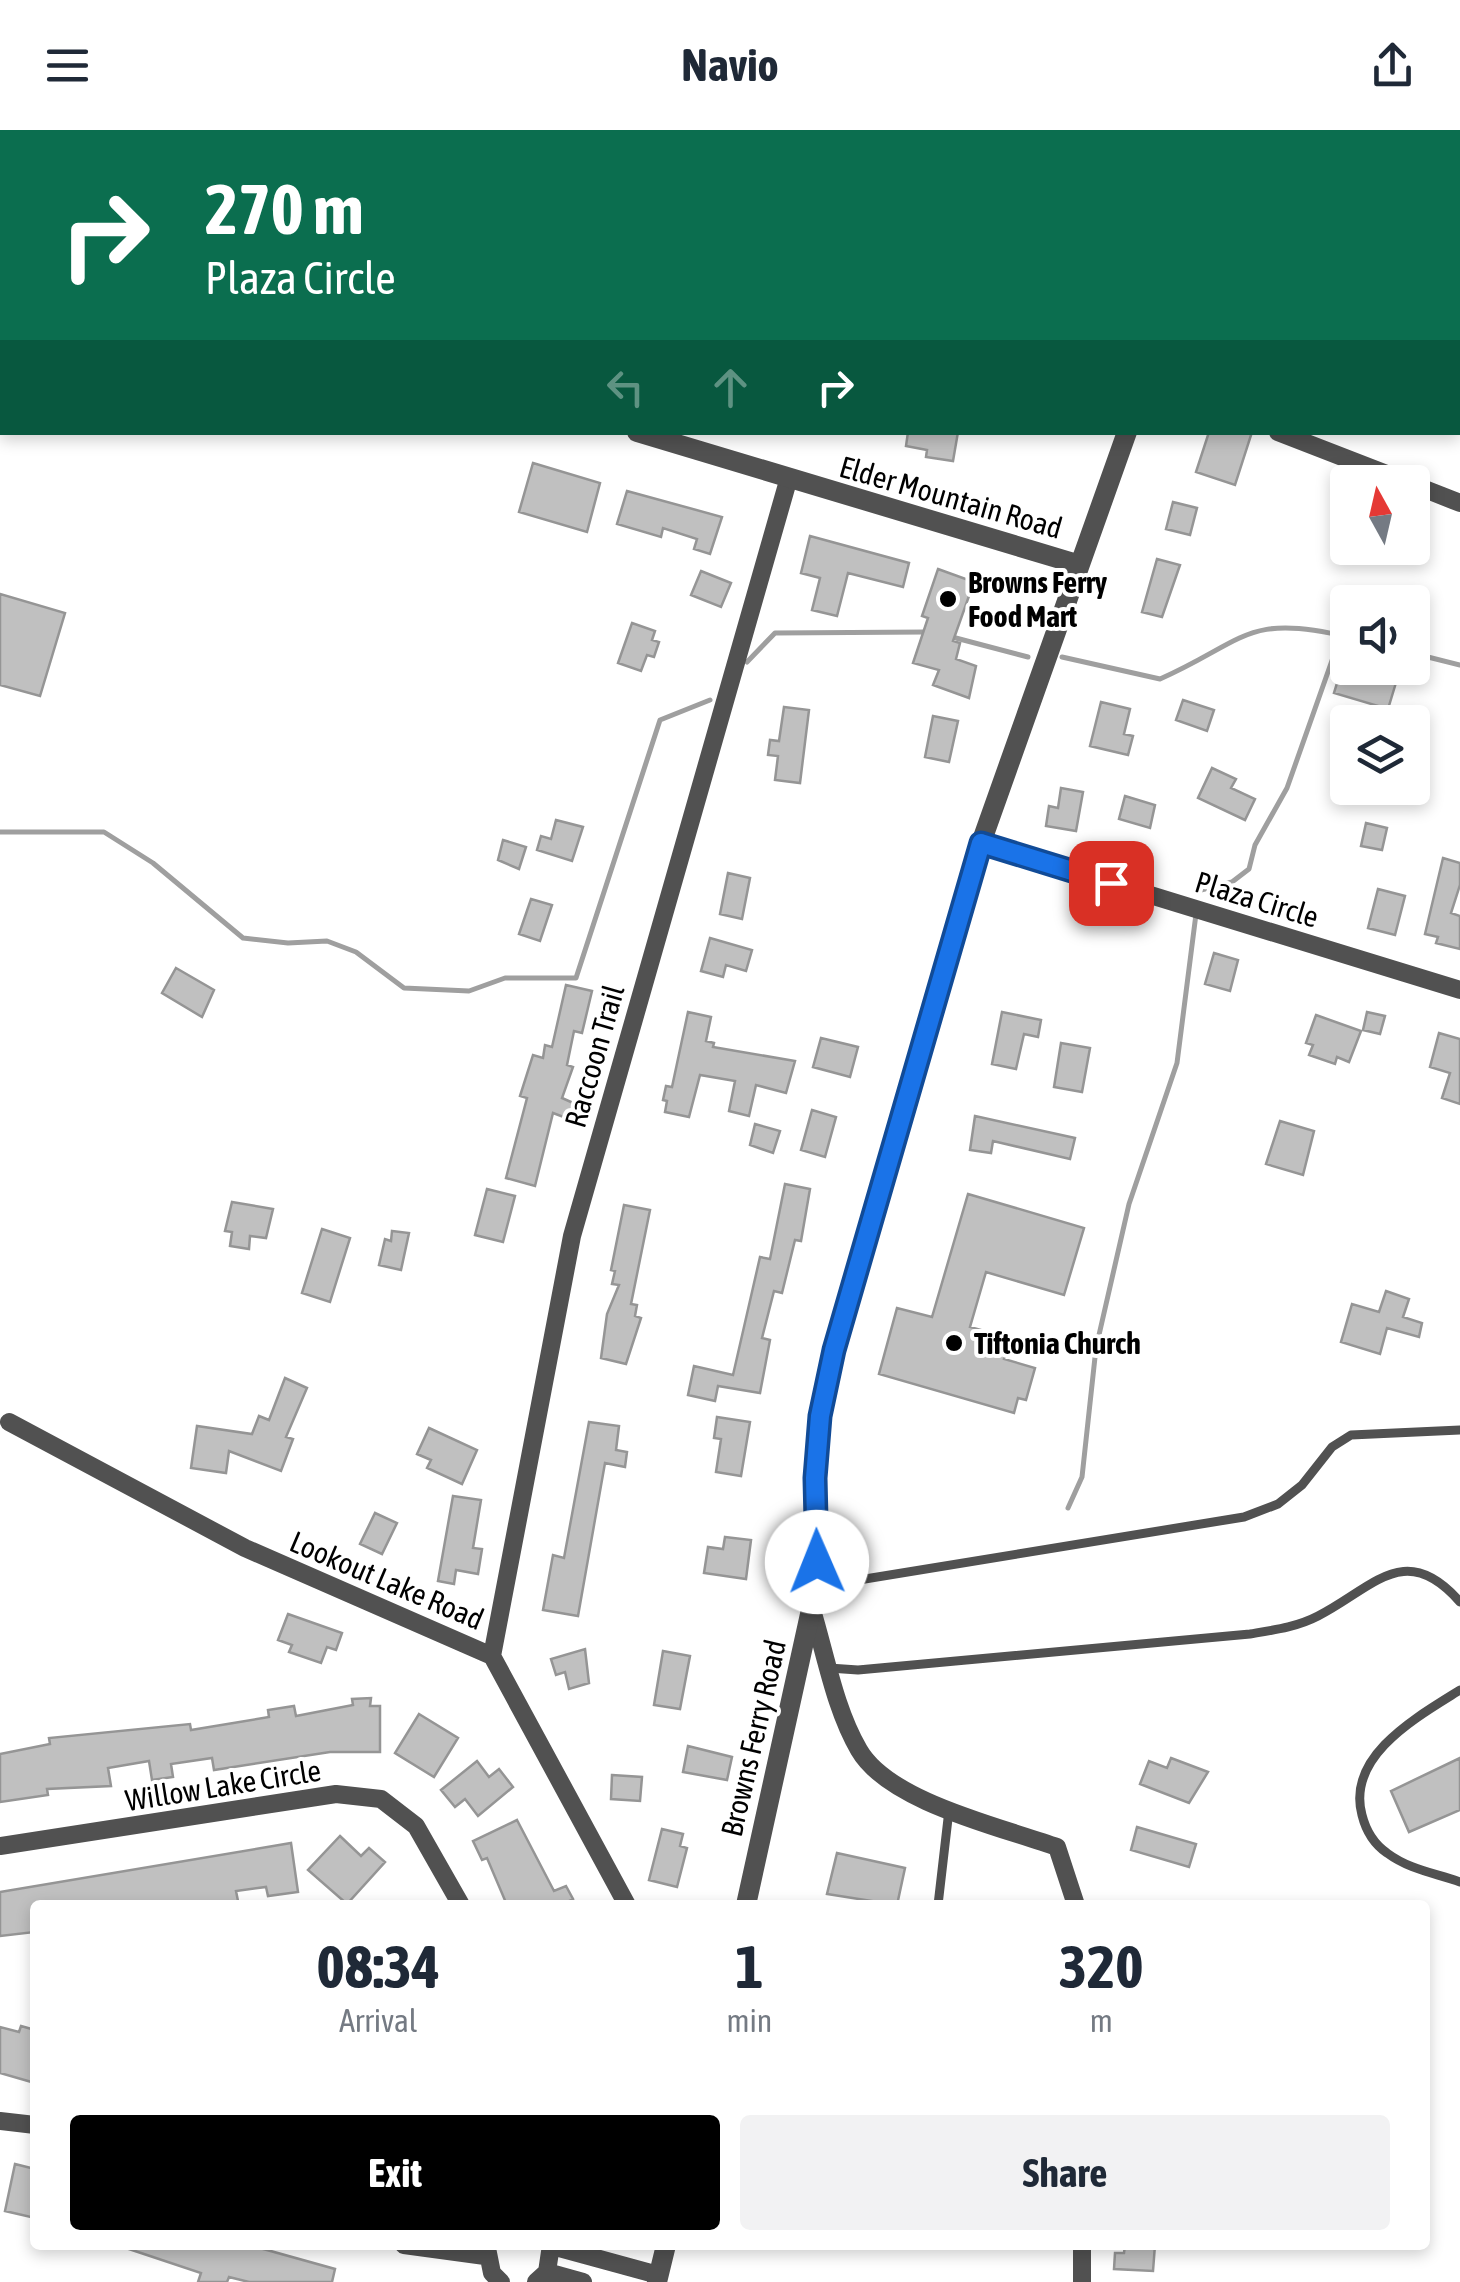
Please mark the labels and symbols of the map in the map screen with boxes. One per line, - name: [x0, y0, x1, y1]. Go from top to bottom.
- street label: Elder Mountain Road: [836, 449, 1066, 545]
- north arrow: [1330, 465, 1430, 565]
- place label: Browns Ferry Food Mart: [968, 565, 1108, 633]
- marker: Browns Ferry Food Mart: [937, 588, 959, 610]
- pin: [1069, 841, 1154, 926]
- street label: Plaza Circle: [1191, 864, 1323, 934]
- street label: Raccoon Trail: [557, 981, 631, 1131]
- place label: Tiftonia Church: [974, 1326, 1141, 1360]
- marker: Tiftonia Church: [943, 1332, 965, 1354]
- position arrow: [765, 1510, 869, 1614]
- street label: Lookout Lake Road: [285, 1524, 489, 1636]
- street label: Browns Ferry Road: [714, 1636, 792, 1840]
- street label: Willow Lake Circle: [123, 1753, 323, 1817]

